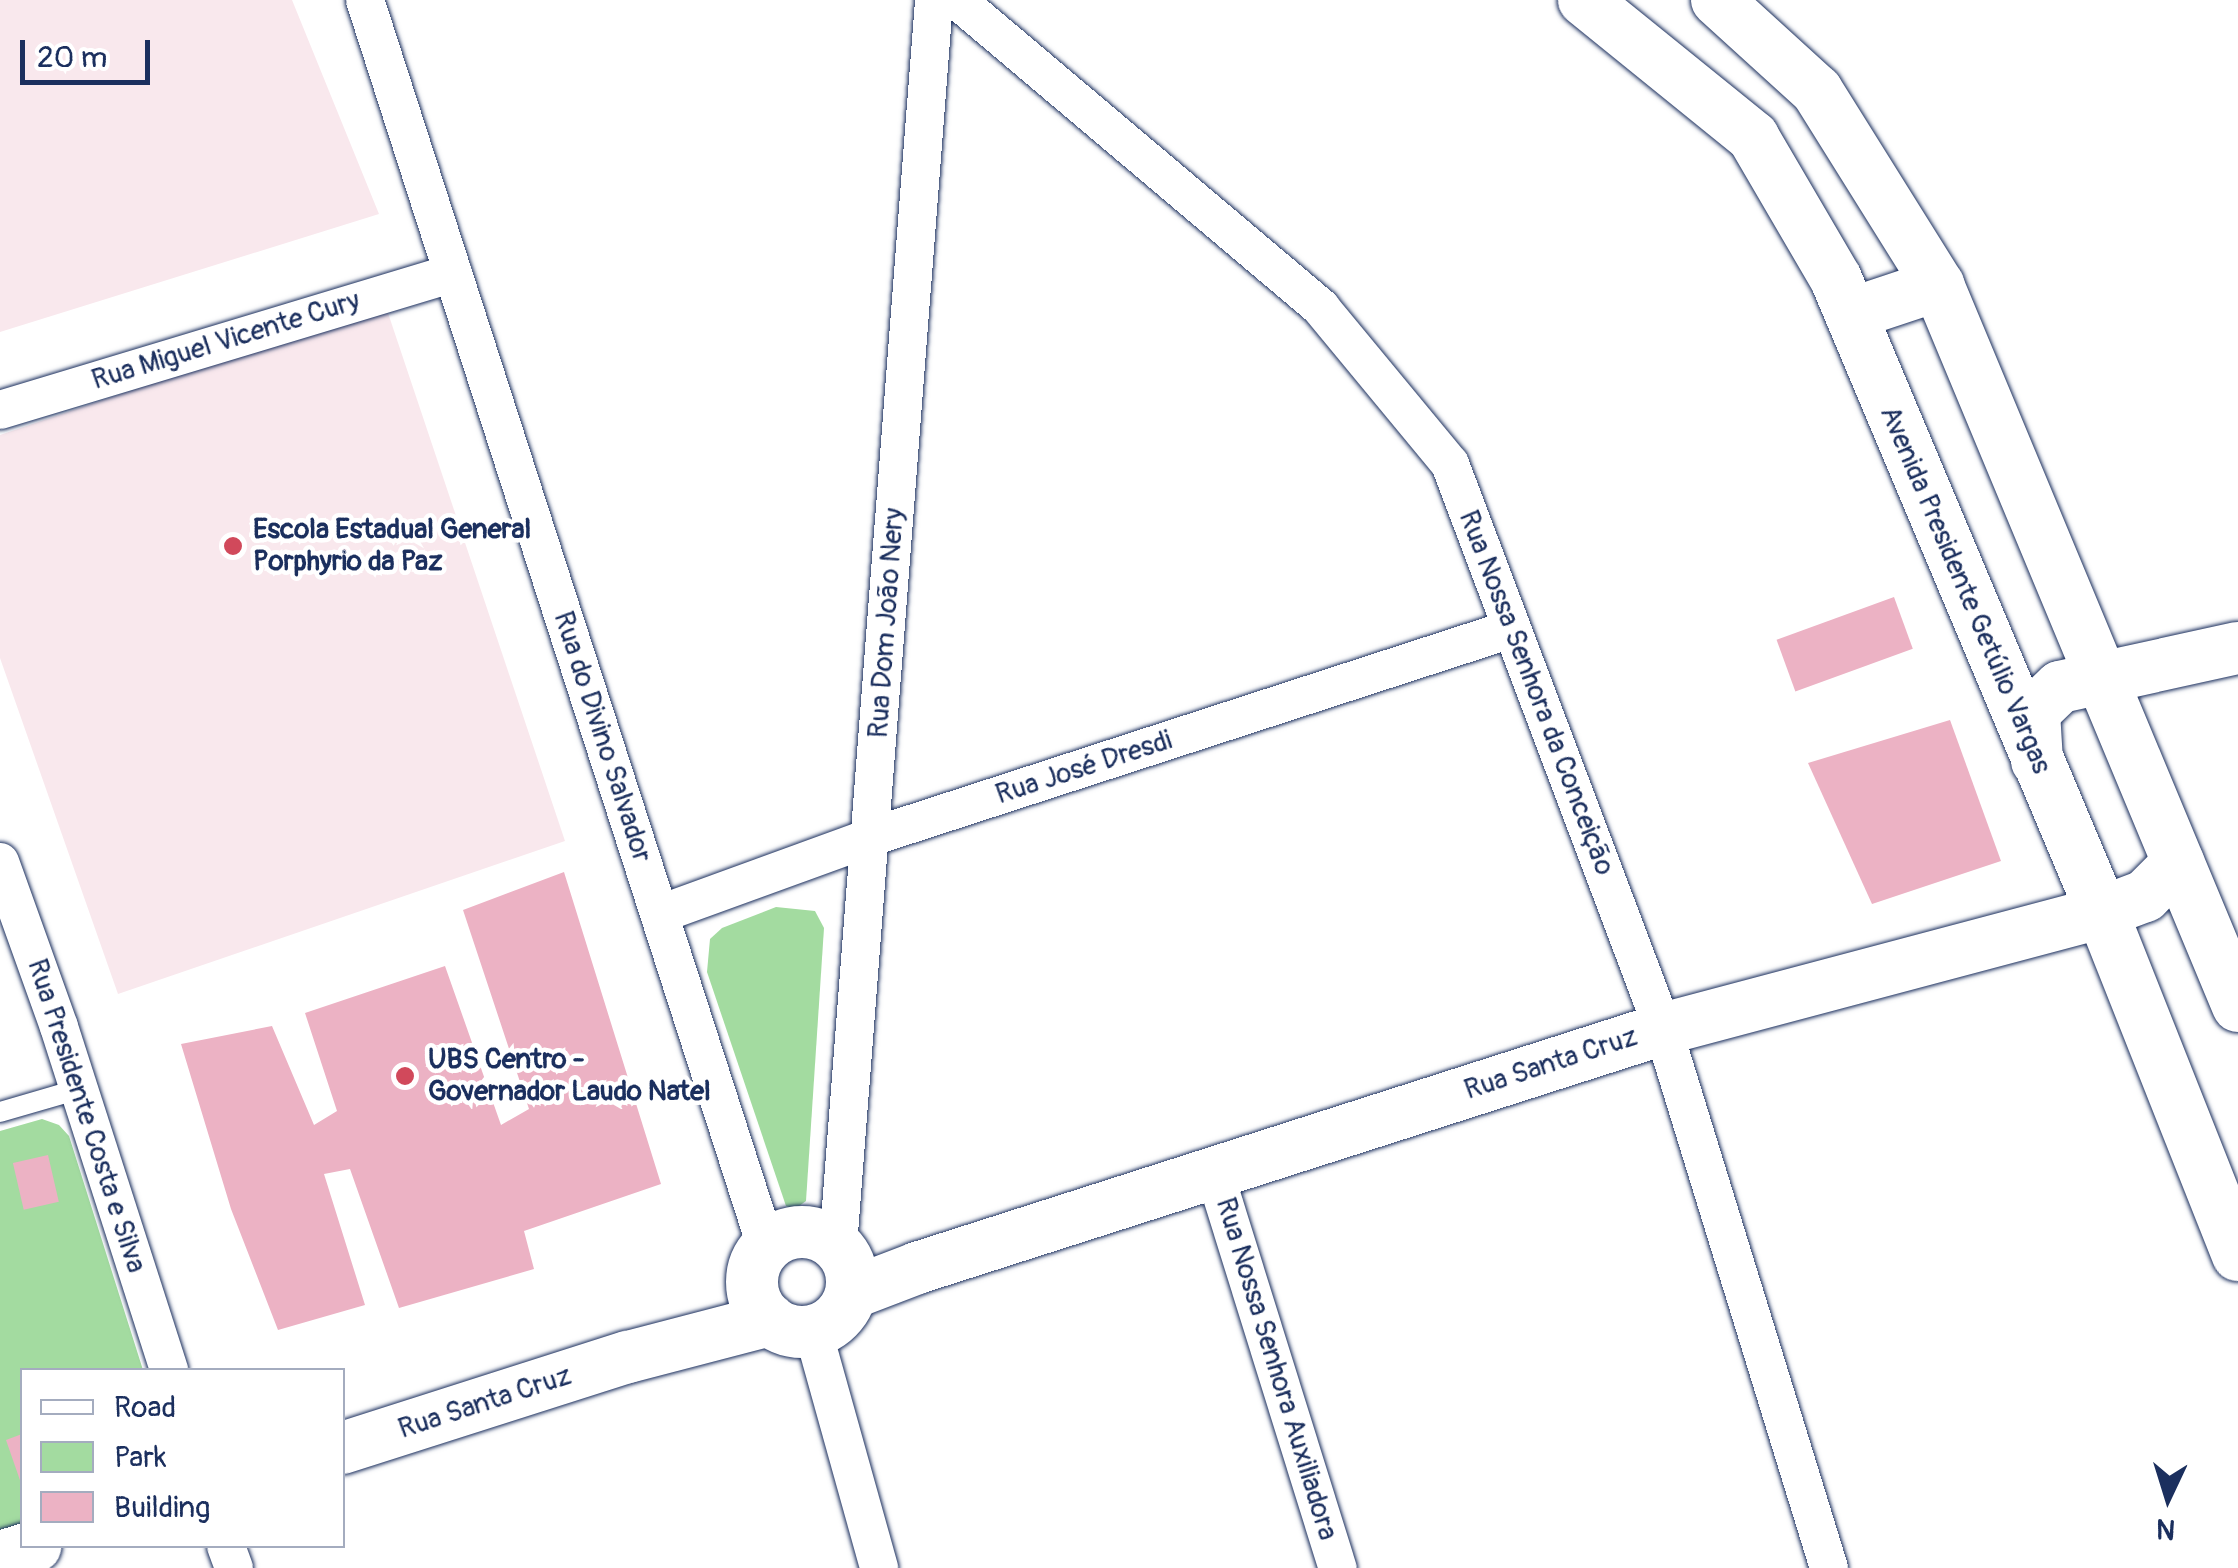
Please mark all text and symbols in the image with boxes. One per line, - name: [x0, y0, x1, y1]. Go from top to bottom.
- scale bar: [25, 20, 155, 82]
- text: 20 m: [37, 39, 107, 76]
- street label: Rua Miguel Vicente Cury: [88, 284, 364, 398]
- street label: Avenida Presidente Getúlio Vargas: [1872, 401, 2058, 779]
- street label: Rua Nossa Senhora da Conceição: [1451, 506, 1621, 880]
- street label: Rua Dom João Nery: [862, 507, 912, 739]
- place label: Escola Estadual General Porphyrio da Paz: [253, 513, 531, 579]
- marker: Escola Estadual General Porphyrio da Paz: [222, 535, 244, 557]
- street label: Rua do Divino Salvador: [546, 607, 658, 867]
- street label: Rua José Dresdi: [992, 724, 1176, 812]
- street label: Rua Presidente Costa e Silva: [19, 955, 153, 1277]
- street label: Rua Santa Cruz: [1460, 1020, 1642, 1108]
- place label: UBS Centro - Governador Laudo Natel: [428, 1043, 711, 1109]
- marker: UBS Centro - Governador Laudo Natel: [392, 1063, 418, 1089]
- street label: Rua Nossa Senhora Auxiliadora: [1208, 1194, 1344, 1544]
- street label: Rua Santa Cruz: [394, 1359, 576, 1447]
- legend: [20, 1368, 345, 1548]
- text: Road: [114, 1389, 176, 1426]
- text: Park: [114, 1439, 167, 1476]
- north arrow: [2118, 1448, 2218, 1548]
- text: Building: [114, 1489, 210, 1526]
- text: N: [2155, 1510, 2177, 1547]

